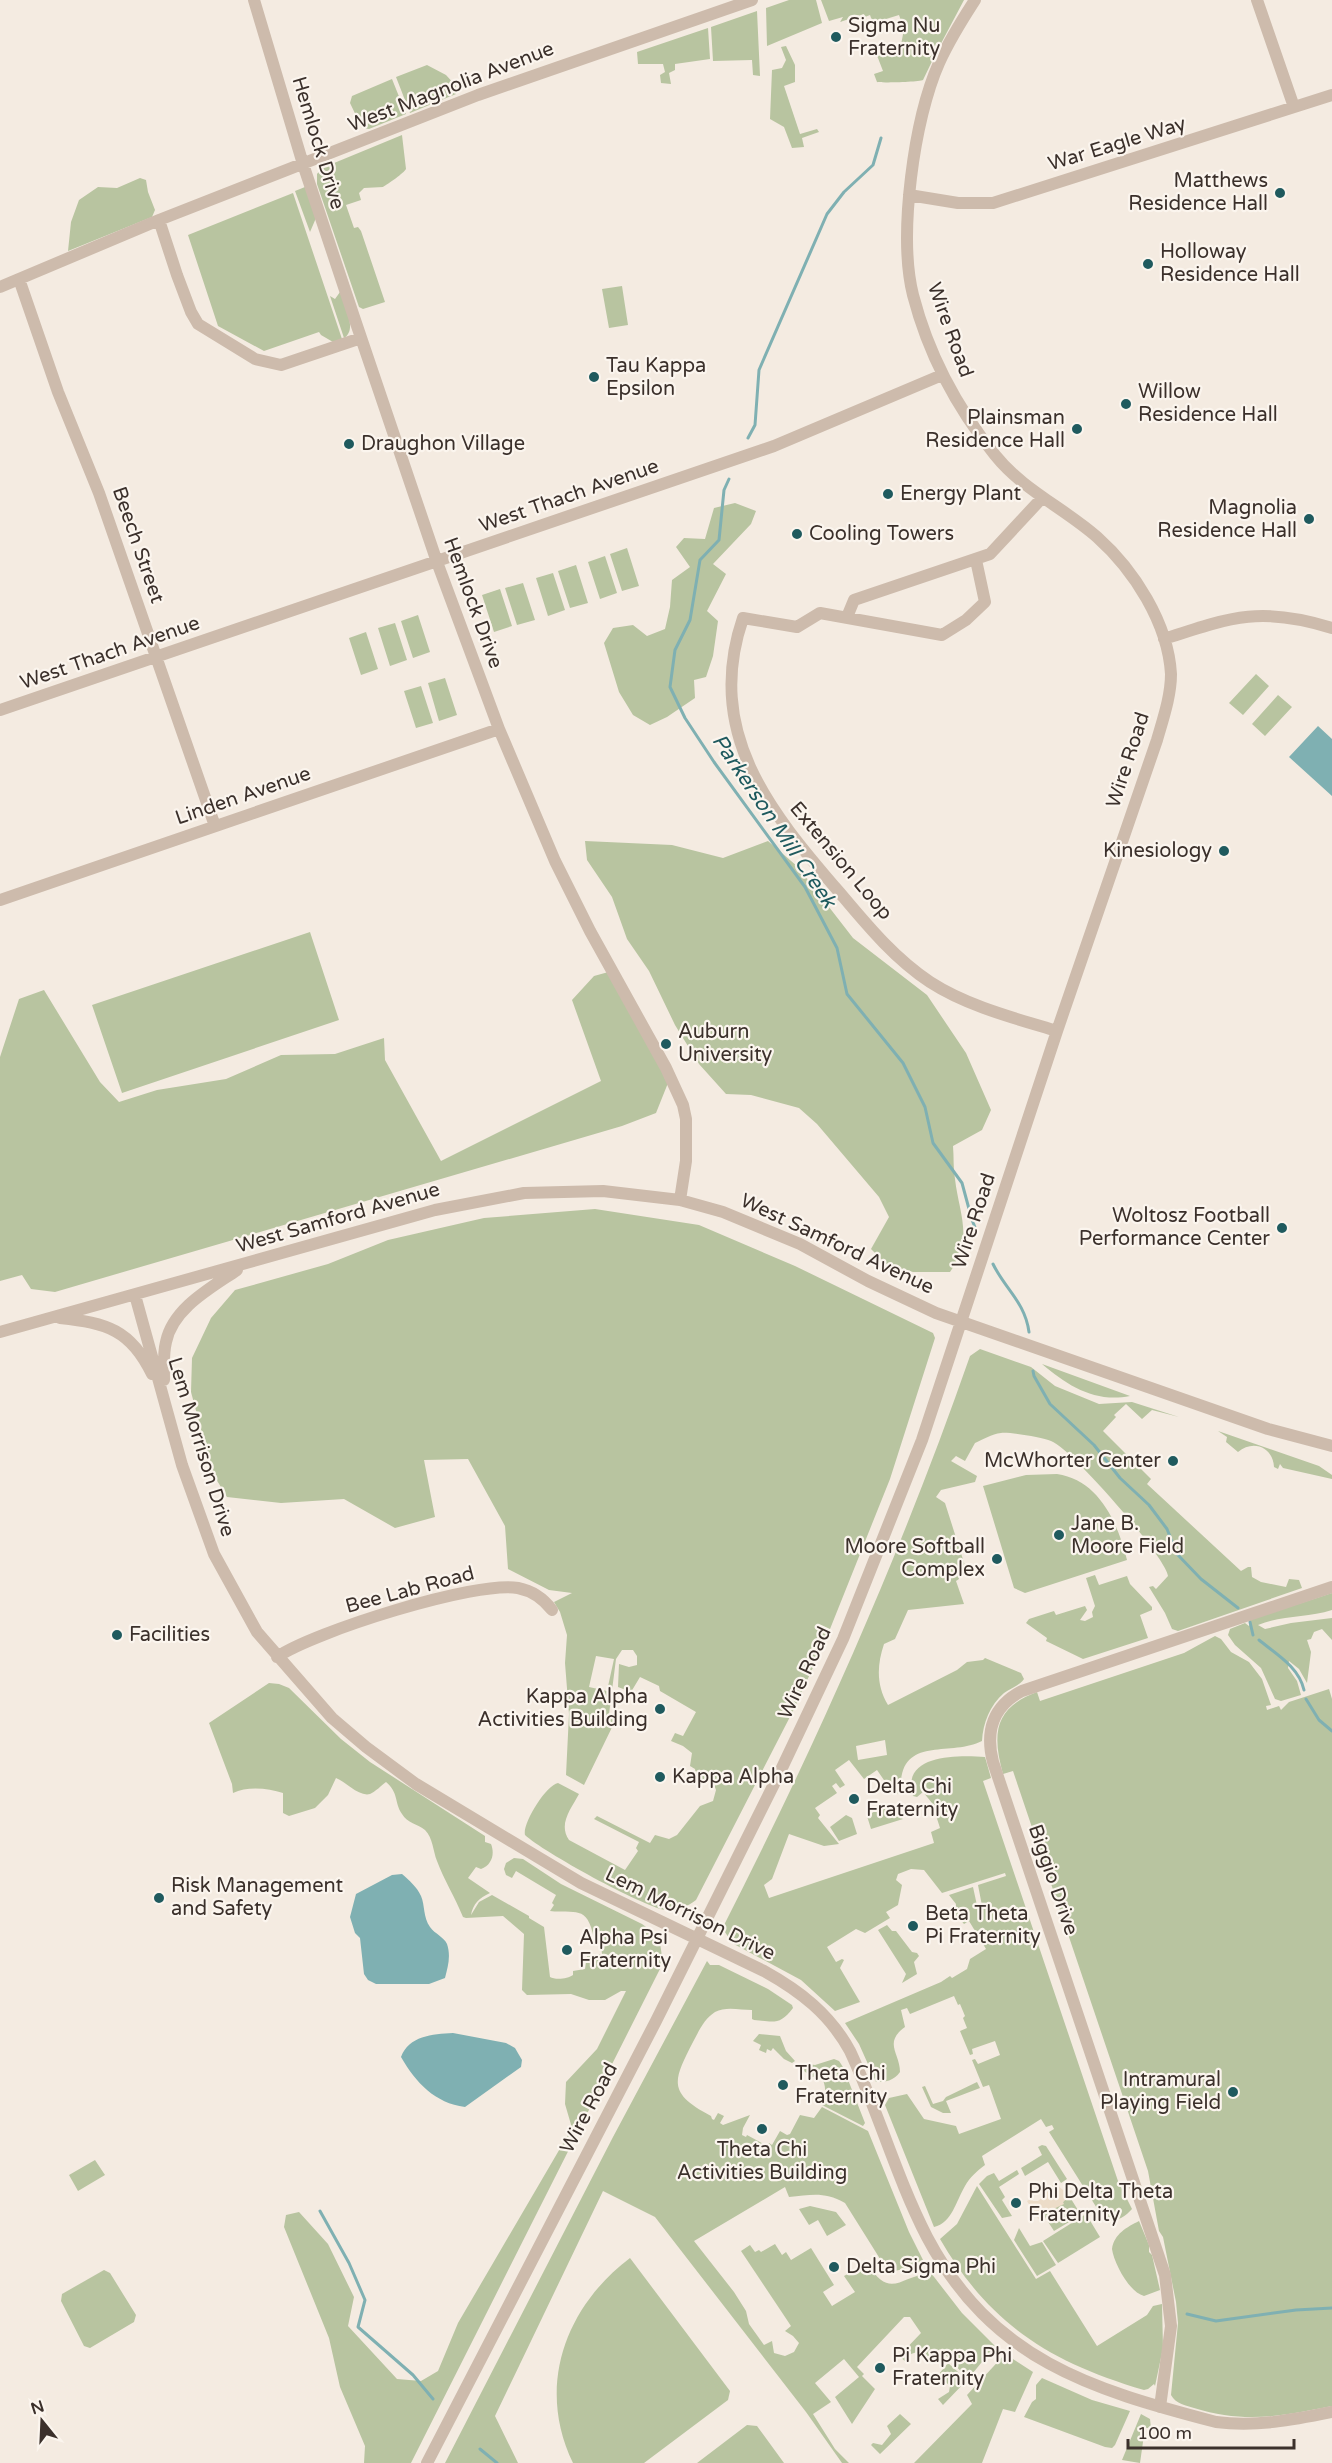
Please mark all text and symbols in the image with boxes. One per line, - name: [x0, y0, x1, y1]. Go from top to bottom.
- place label: Sigma Nu Fraternity: [848, 14, 941, 61]
- marker: Sigma Nu Fraternity: [829, 30, 843, 44]
- street label: West Magnolia Avenue: [345, 37, 557, 137]
- street label: Hemlock Drive: [286, 74, 350, 212]
- street label: War Eagle Way: [1045, 112, 1189, 176]
- place label: Matthews Residence Hall: [1128, 169, 1268, 216]
- marker: Matthews Residence Hall: [1273, 186, 1287, 200]
- place label: Holloway Residence Hall: [1160, 240, 1300, 287]
- marker: Holloway Residence Hall: [1141, 257, 1155, 271]
- street label: Wire Road: [922, 279, 978, 381]
- place label: Tau Kappa Epsilon: [606, 354, 706, 401]
- marker: Tau Kappa Epsilon: [587, 370, 601, 384]
- place label: Willow Residence Hall: [1138, 380, 1278, 427]
- marker: Willow Residence Hall: [1119, 397, 1133, 411]
- place label: Plainsman Residence Hall: [925, 406, 1065, 453]
- marker: Plainsman Residence Hall: [1070, 422, 1084, 436]
- place label: Draughon Village: [361, 432, 525, 456]
- marker: Draughon Village: [342, 437, 356, 451]
- street label: West Thach Avenue: [476, 454, 662, 538]
- place label: Energy Plant: [900, 482, 1022, 506]
- street label: Beech Street: [107, 484, 169, 607]
- marker: Energy Plant: [881, 487, 895, 501]
- place label: Magnolia Residence Hall: [1157, 496, 1297, 543]
- marker: Magnolia Residence Hall: [1302, 512, 1316, 526]
- place label: Cooling Towers: [809, 522, 954, 546]
- marker: Cooling Towers: [790, 527, 804, 541]
- street label: Hemlock Drive: [438, 534, 508, 672]
- street label: West Thach Avenue: [17, 611, 203, 695]
- street label: Wire Road: [1101, 709, 1155, 811]
- water label: Parkerson Mill Creek: [707, 729, 842, 914]
- street label: Linden Avenue: [172, 762, 314, 830]
- street label: Extension Loop: [785, 797, 897, 925]
- place label: Kinesiology: [1103, 839, 1212, 863]
- marker: Kinesiology: [1217, 844, 1231, 858]
- place label: Auburn University: [678, 1020, 773, 1067]
- marker: Auburn University: [659, 1037, 673, 1051]
- street label: Wire Road: [947, 1170, 1001, 1272]
- street label: West Samford Avenue: [233, 1177, 443, 1259]
- street label: West Samford Avenue: [736, 1189, 938, 1299]
- place label: Woltosz Football Performance Center: [1079, 1204, 1270, 1251]
- marker: Woltosz Football Performance Center: [1275, 1221, 1289, 1235]
- street label: Lem Morrison Drive: [162, 1354, 240, 1540]
- place label: McWhorter Center: [984, 1449, 1161, 1473]
- marker: McWhorter Center: [1166, 1454, 1180, 1468]
- place label: Jane B. Moore Field: [1071, 1512, 1184, 1559]
- marker: Jane B. Moore Field: [1052, 1528, 1066, 1542]
- place label: Moore Softball Complex: [844, 1535, 985, 1582]
- marker: Moore Softball Complex: [990, 1552, 1004, 1566]
- street label: Bee Lab Road: [343, 1561, 477, 1619]
- place label: Facilities: [129, 1623, 210, 1647]
- street label: Wire Road: [773, 1623, 837, 1723]
- marker: Facilities: [110, 1628, 124, 1642]
- place label: Kappa Alpha Activities Building: [477, 1685, 648, 1732]
- marker: Kappa Alpha Activities Building: [653, 1702, 667, 1716]
- place label: Kappa Alpha: [672, 1765, 794, 1789]
- marker: Kappa Alpha: [653, 1770, 667, 1784]
- place label: Delta Chi Fraternity: [866, 1775, 958, 1822]
- marker: Delta Chi Fraternity: [847, 1792, 861, 1806]
- street label: Biggio Drive: [1023, 1821, 1083, 1939]
- street label: Lem Morrison Drive: [601, 1862, 779, 1966]
- place label: Risk Management and Safety: [171, 1874, 343, 1921]
- marker: Risk Management and Safety: [152, 1891, 166, 1905]
- place label: Beta Theta Pi Fraternity: [925, 1902, 1041, 1949]
- marker: Beta Theta Pi Fraternity: [906, 1919, 920, 1933]
- place label: Alpha Psi Fraternity: [579, 1926, 671, 1973]
- marker: Alpha Psi Fraternity: [560, 1943, 574, 1957]
- street label: Wire Road: [555, 2059, 623, 2157]
- place label: Theta Chi Fraternity: [795, 2062, 887, 2109]
- place label: Intramural Playing Field: [1100, 2068, 1221, 2115]
- marker: Theta Chi Fraternity: [776, 2078, 790, 2092]
- marker: Intramural Playing Field: [1226, 2085, 1240, 2099]
- marker: Theta Chi Activities Building: [755, 2122, 769, 2136]
- place label: Theta Chi Activities Building: [677, 2138, 847, 2185]
- place label: Phi Delta Theta Fraternity: [1028, 2180, 1173, 2227]
- marker: Phi Delta Theta Fraternity: [1009, 2196, 1023, 2210]
- place label: Delta Sigma Phi: [846, 2255, 996, 2279]
- marker: Delta Sigma Phi: [827, 2260, 841, 2274]
- place label: Pi Kappa Phi Fraternity: [892, 2344, 1012, 2391]
- marker: Pi Kappa Phi Fraternity: [873, 2361, 887, 2375]
- north arrow: [12, 2391, 72, 2451]
- text: N: [28, 2396, 47, 2419]
- scale bar: [1128, 2412, 1294, 2450]
- text: 100 m: [1137, 2422, 1192, 2444]

